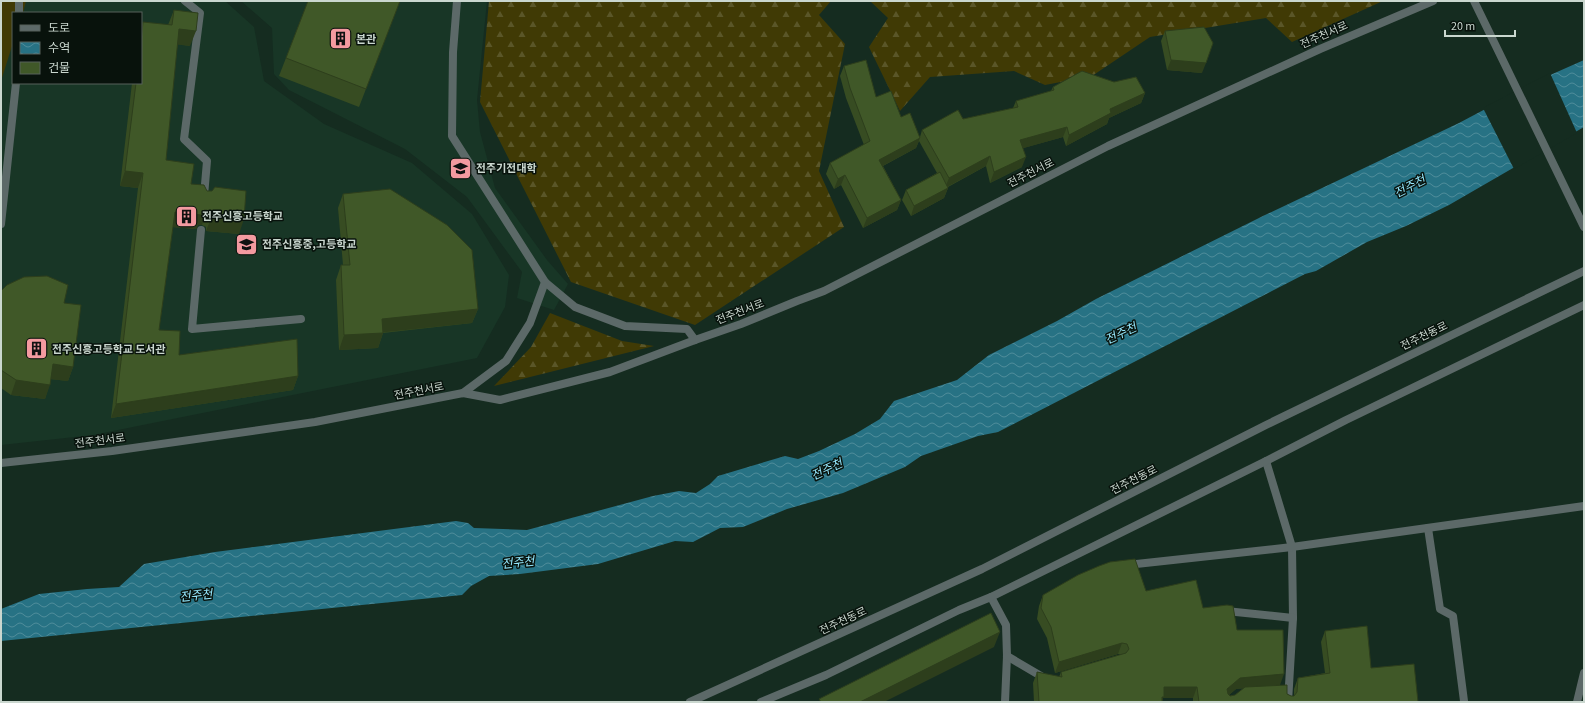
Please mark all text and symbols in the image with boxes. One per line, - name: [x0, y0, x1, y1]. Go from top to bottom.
- legend: [12, 12, 142, 84]
- scale bar: [1445, 12, 1515, 38]
- street label: 전주천서로: [1298, 18, 1350, 52]
- text: 20 m: [1451, 18, 1475, 35]
- text: 도로: [48, 20, 70, 37]
- building icon: 본관: [327, 26, 353, 52]
- place label: 본관: [356, 32, 376, 47]
- text: 수역: [48, 40, 70, 57]
- text: 건물: [48, 60, 70, 77]
- school or university icon: 전주기전대학: [447, 155, 473, 181]
- street label: 전주천서로: [1005, 155, 1057, 191]
- place label: 전주기전대학: [476, 161, 537, 176]
- water label: 전주천: [1391, 171, 1430, 202]
- building icon: 전주신흥고등학교: [174, 203, 200, 229]
- place label: 전주신흥고등학교: [202, 209, 283, 224]
- school or university icon: 전주신흥중,고등학교: [233, 231, 259, 257]
- place label: 전주신흥중,고등학교: [262, 237, 356, 252]
- street label: 전주천서로: [714, 296, 766, 328]
- water label: 전주천: [1102, 318, 1141, 349]
- street label: 전주천동로: [1398, 318, 1450, 354]
- building icon: 전주신흥고등학교 도서관: [23, 336, 49, 362]
- place label: 전주신흥고등학교 도서관: [52, 342, 166, 357]
- street label: 전주천서로: [393, 379, 445, 403]
- street label: 전주천서로: [74, 430, 126, 452]
- water label: 전주천: [808, 454, 847, 485]
- street label: 전주천동로: [1108, 462, 1160, 498]
- water label: 전주천: [501, 553, 537, 573]
- water label: 전주천: [179, 586, 215, 606]
- street label: 전주천동로: [817, 604, 869, 638]

